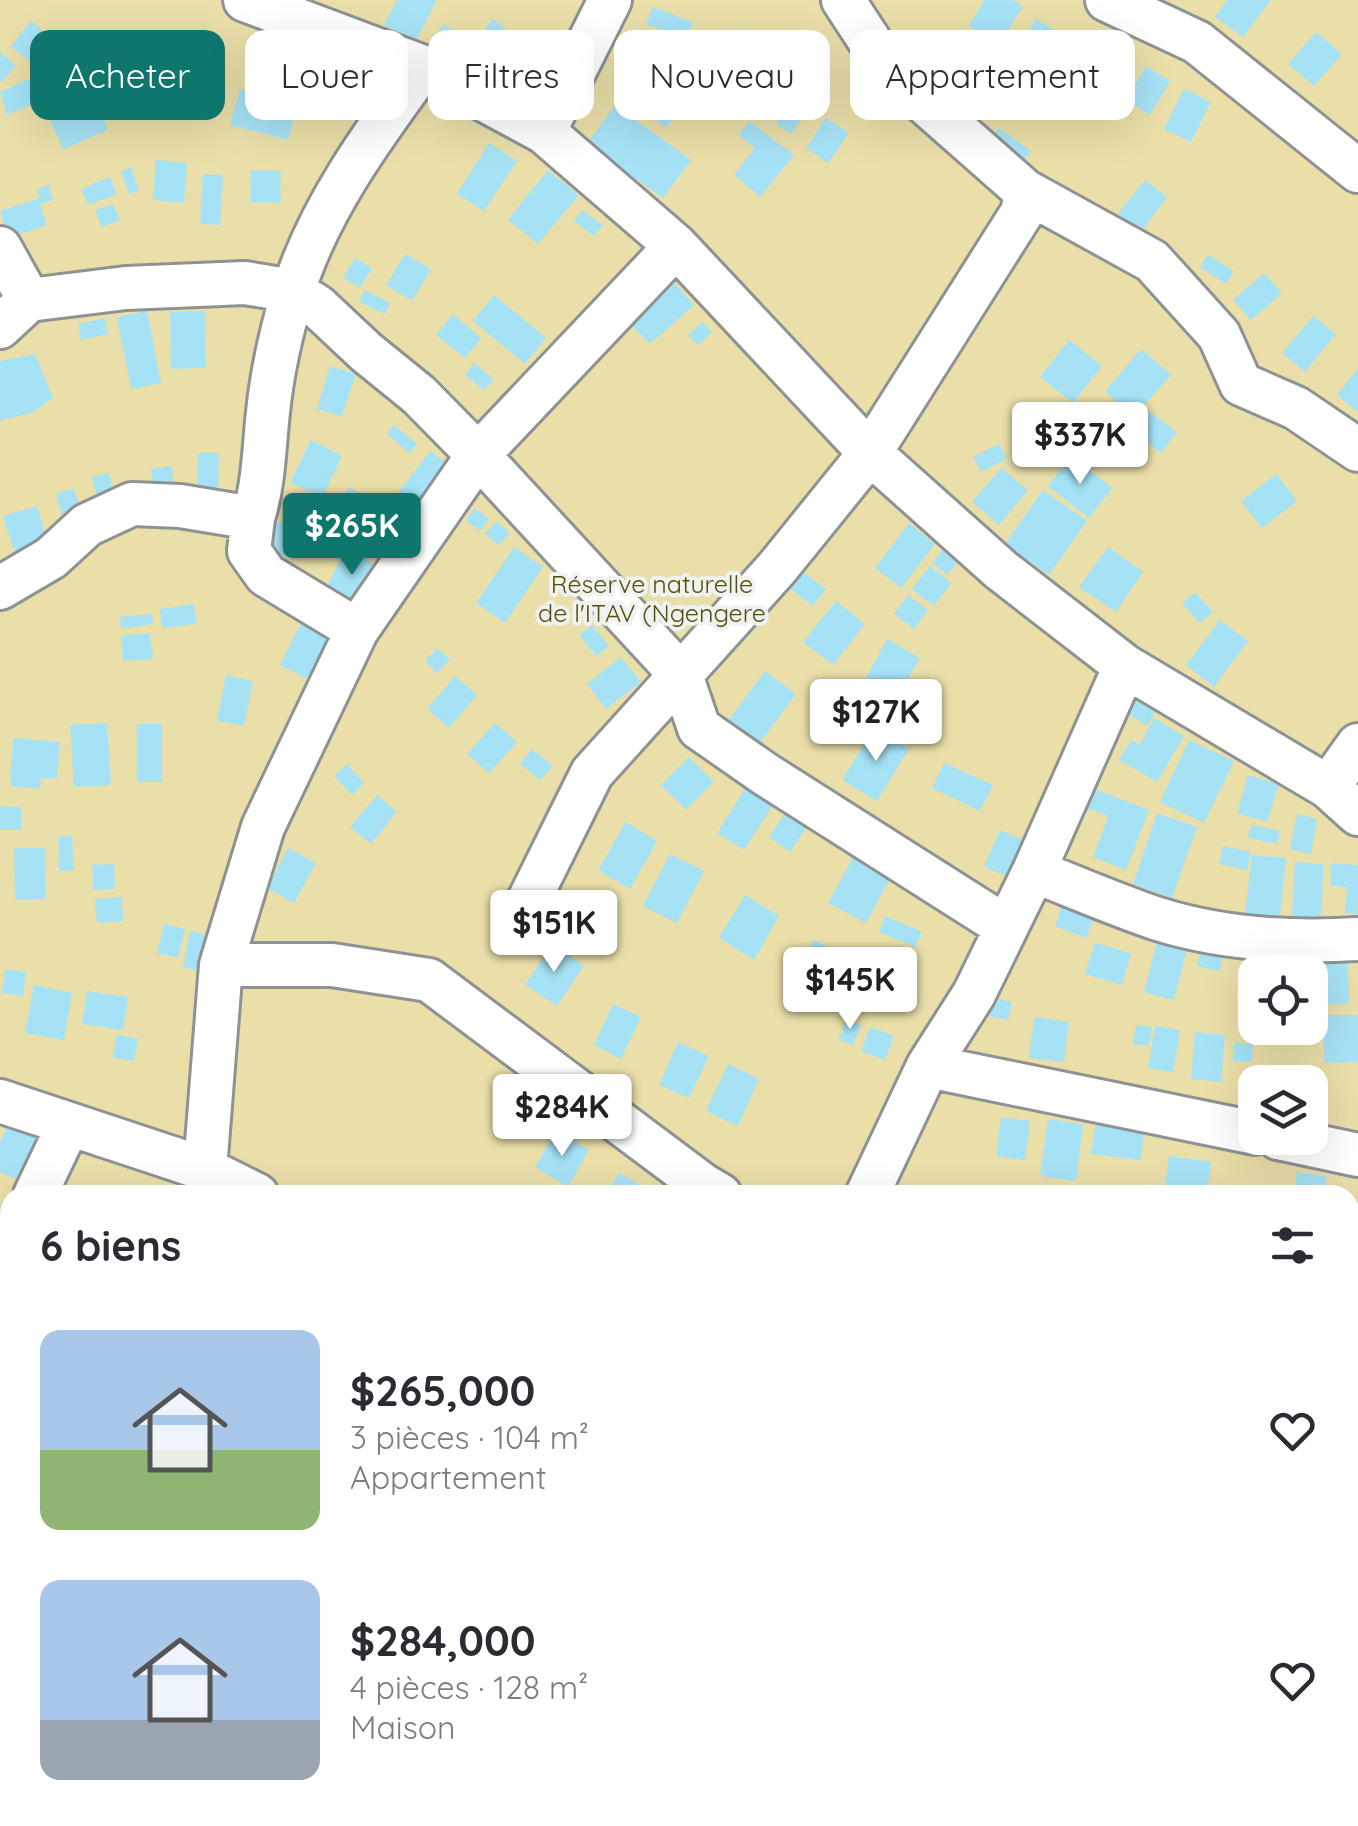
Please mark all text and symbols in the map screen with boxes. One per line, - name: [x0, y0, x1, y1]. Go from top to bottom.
- chip: Acheter: [30, 30, 225, 120]
- chip: Louer: [245, 30, 408, 120]
- chip: Filtres: [428, 30, 594, 120]
- chip: Nouveau: [614, 30, 830, 120]
- chip: Appartement: [850, 30, 1135, 120]
- pin: $337K: [1010, 402, 1150, 487]
- text: $337K: [1034, 414, 1126, 454]
- pin: $265K: [282, 493, 422, 578]
- text: $265K: [305, 505, 399, 545]
- park label: Réserve naturelle de l'ITAV (Ngengere: [538, 568, 766, 628]
- pin: $127K: [806, 679, 946, 764]
- text: $127K: [832, 691, 920, 731]
- pin: $151K: [484, 890, 624, 975]
- text: $151K: [512, 902, 596, 942]
- pin: $145K: [780, 947, 920, 1032]
- map controls: [1238, 955, 1328, 1155]
- button: locate: [1238, 955, 1328, 1045]
- text: $145K: [805, 959, 895, 999]
- button: layers: [1238, 1065, 1328, 1155]
- pin: $284K: [492, 1074, 632, 1159]
- text: $284K: [515, 1086, 609, 1126]
- icon: filters: [1265, 1218, 1320, 1273]
- text: 6 biens: [40, 1219, 181, 1272]
- text: $265,000: [350, 1364, 535, 1417]
- icon: home: [120, 1370, 240, 1490]
- icon: heart: [1265, 1403, 1320, 1458]
- text: 3 pièces · 104 m²: [350, 1417, 589, 1457]
- text: Appartement: [350, 1457, 547, 1497]
- text: $284,000: [350, 1614, 536, 1667]
- icon: home: [120, 1620, 240, 1740]
- icon: heart: [1265, 1653, 1320, 1708]
- text: 4 pièces · 128 m²: [350, 1667, 588, 1707]
- text: Maison: [350, 1707, 456, 1747]

